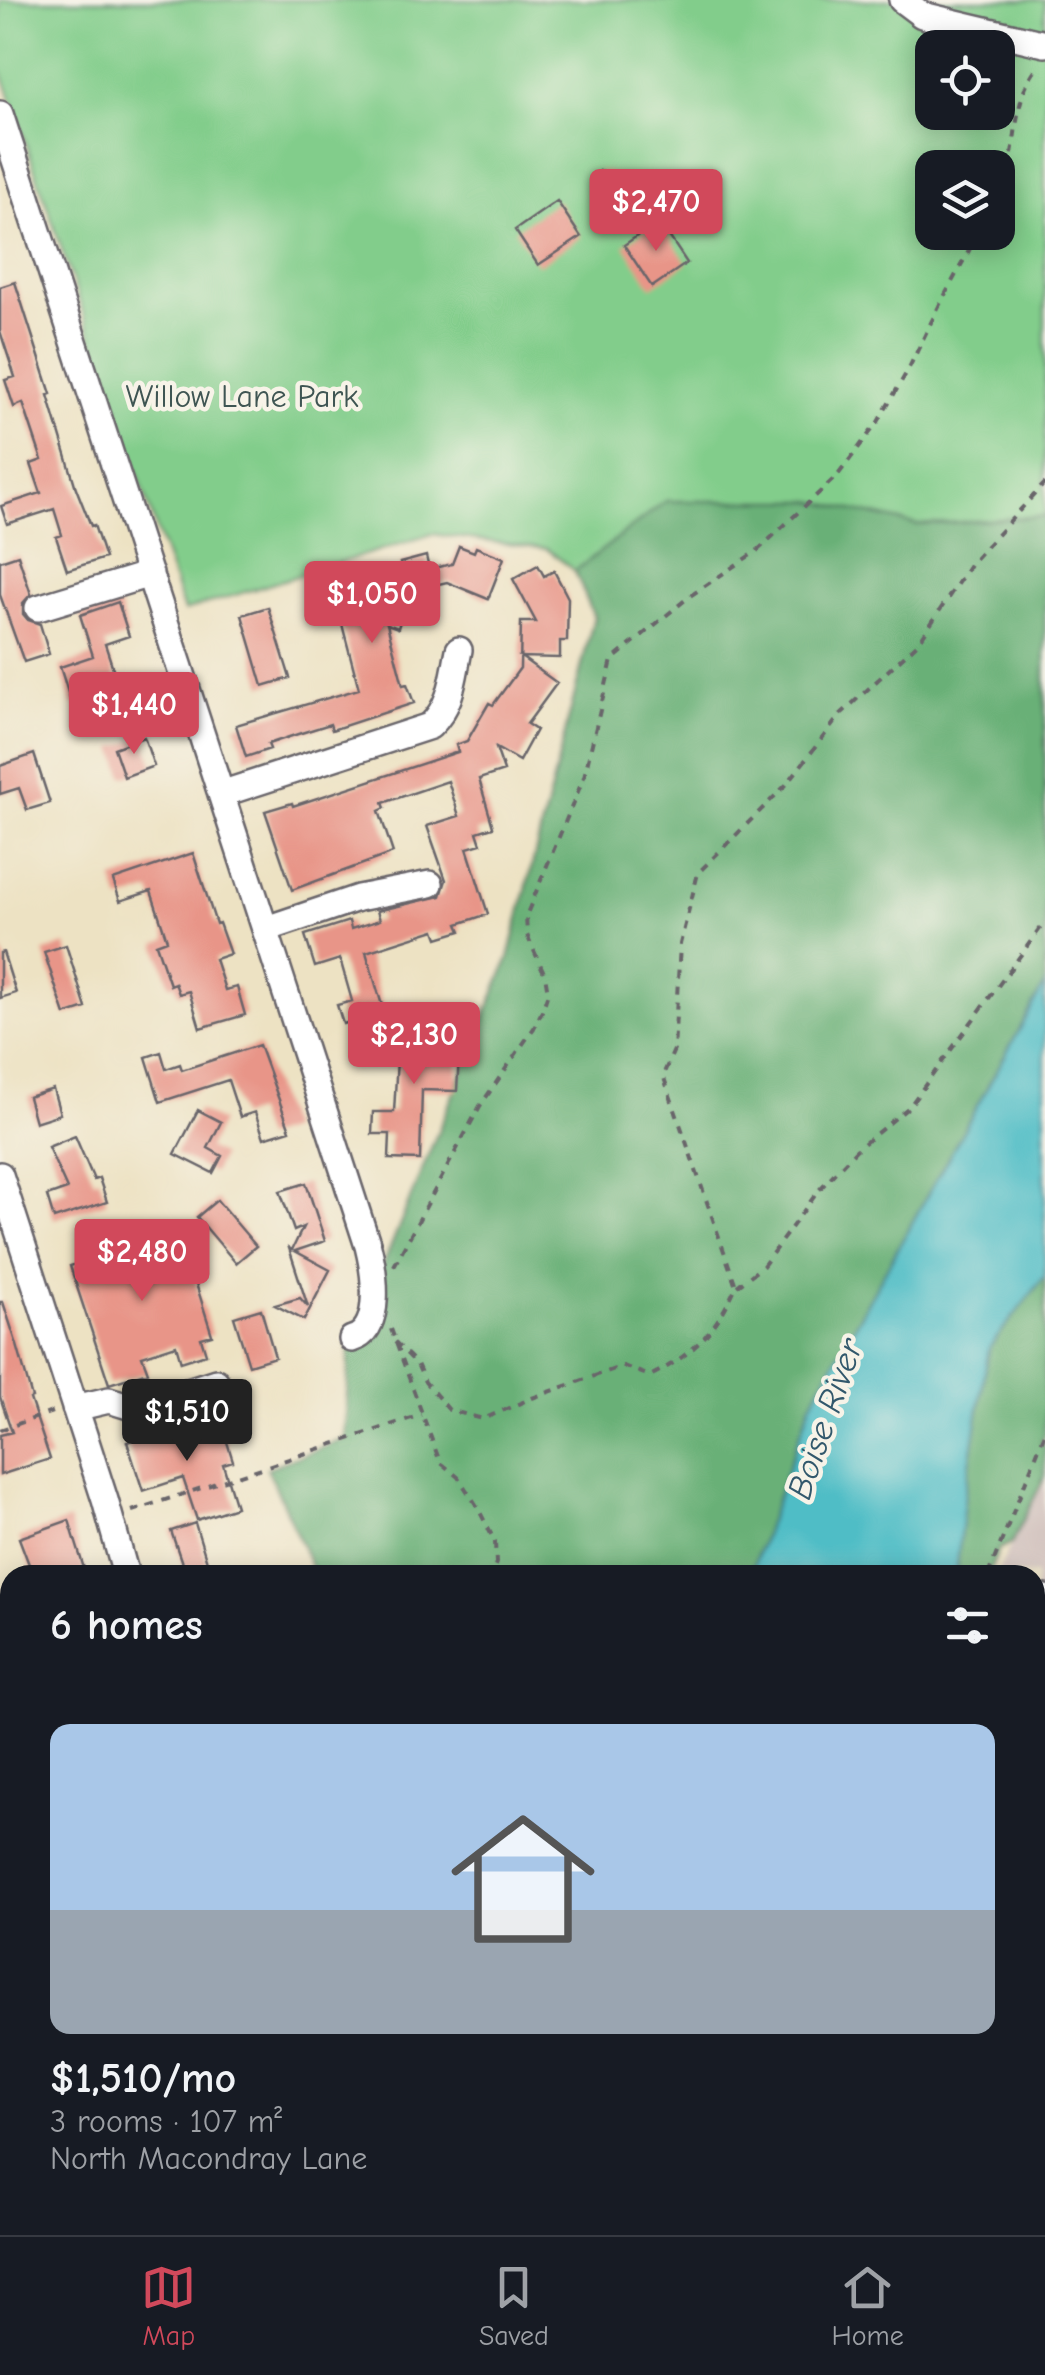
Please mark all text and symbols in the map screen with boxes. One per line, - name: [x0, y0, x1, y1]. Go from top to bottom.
- map controls: [915, 30, 1015, 250]
- button: locate: [915, 30, 1015, 130]
- button: layers: [915, 150, 1015, 250]
- pin: $2,470: [575, 169, 737, 254]
- text: $2,470: [611, 183, 701, 220]
- park label: Willow Lane Park: [125, 378, 359, 415]
- pin: $1,050: [291, 561, 453, 646]
- text: $1,050: [326, 575, 418, 612]
- pin: $1,440: [53, 672, 215, 757]
- text: $1,440: [91, 686, 177, 723]
- pin: $2,130: [333, 1002, 495, 1087]
- text: $2,130: [370, 1016, 458, 1053]
- pin: $2,480: [61, 1219, 223, 1304]
- text: $2,480: [96, 1233, 188, 1270]
- water label: Boise River: [778, 1331, 872, 1505]
- pin: $1,510: [106, 1379, 268, 1464]
- text: $1,510: [144, 1393, 230, 1430]
- icon: filters: [940, 1598, 995, 1653]
- text: 6 homes: [50, 1601, 203, 1650]
- icon: home: [433, 1789, 613, 1969]
- text: $1,510/mo: [50, 2054, 236, 2103]
- text: 3 rooms · 107 m²: [50, 2103, 282, 2140]
- text: North Macondray Lane: [50, 2140, 367, 2177]
- tab: Map: [141, 2260, 196, 2352]
- tab: Saved: [479, 2260, 549, 2352]
- tab: Home: [831, 2260, 904, 2352]

